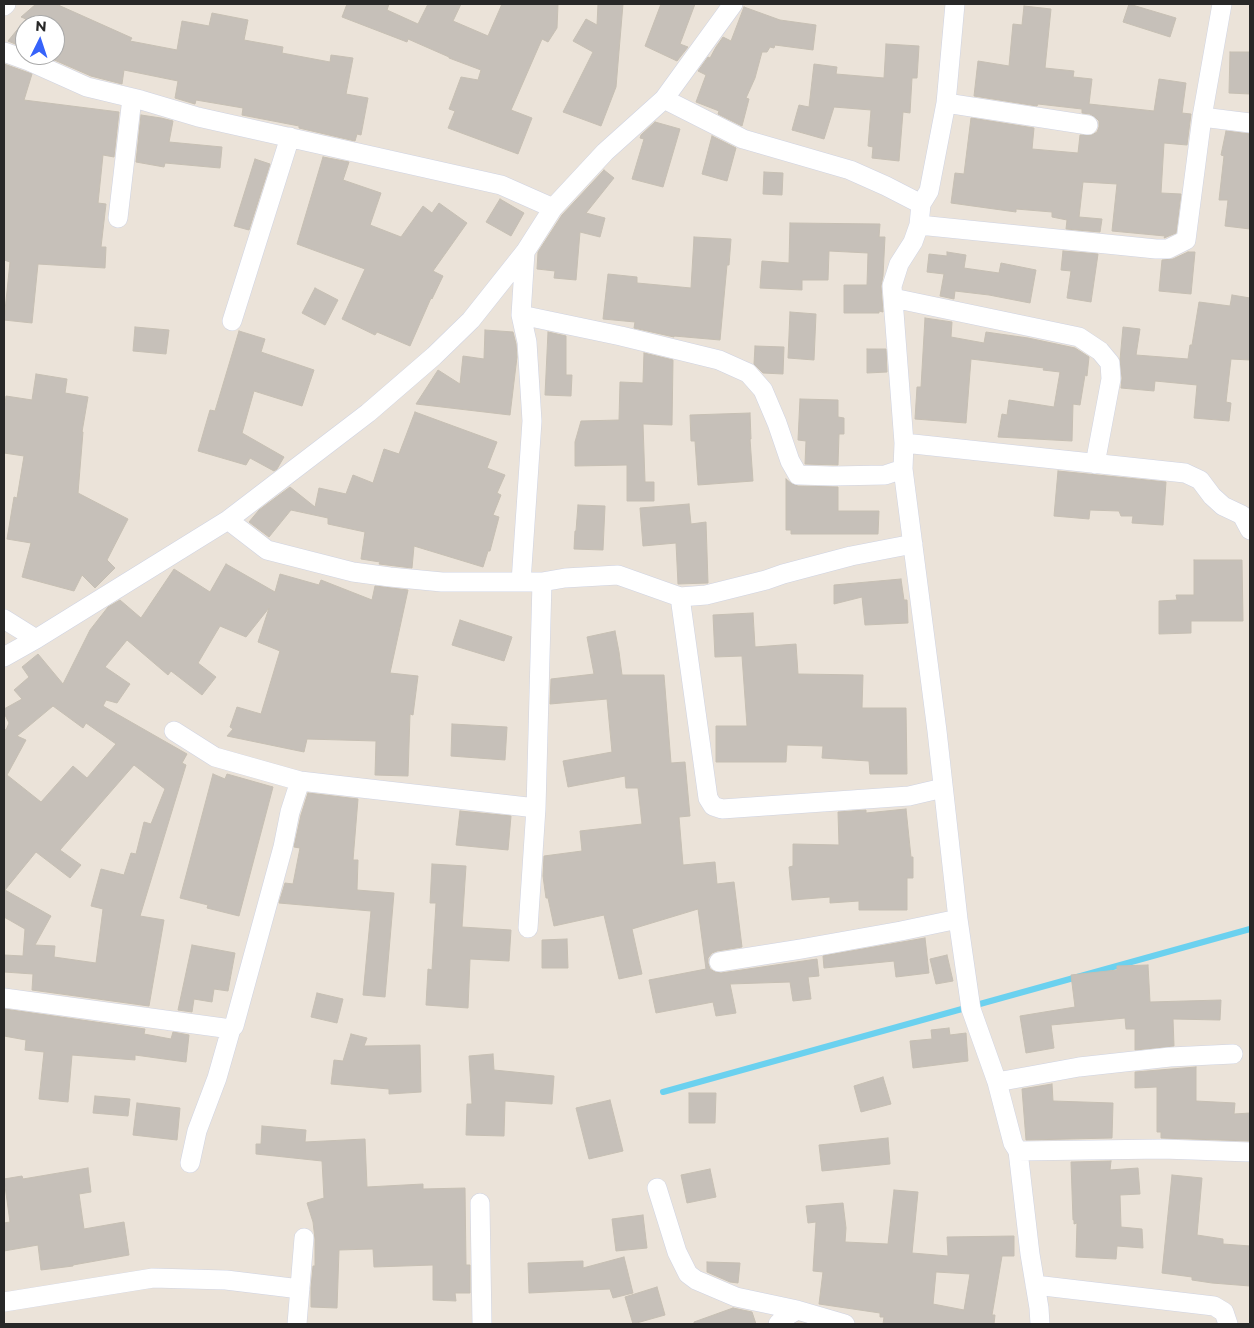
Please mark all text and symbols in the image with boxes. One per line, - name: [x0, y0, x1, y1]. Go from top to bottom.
- north arrow: [15, 15, 65, 65]
- text: N: [35, 17, 47, 35]

